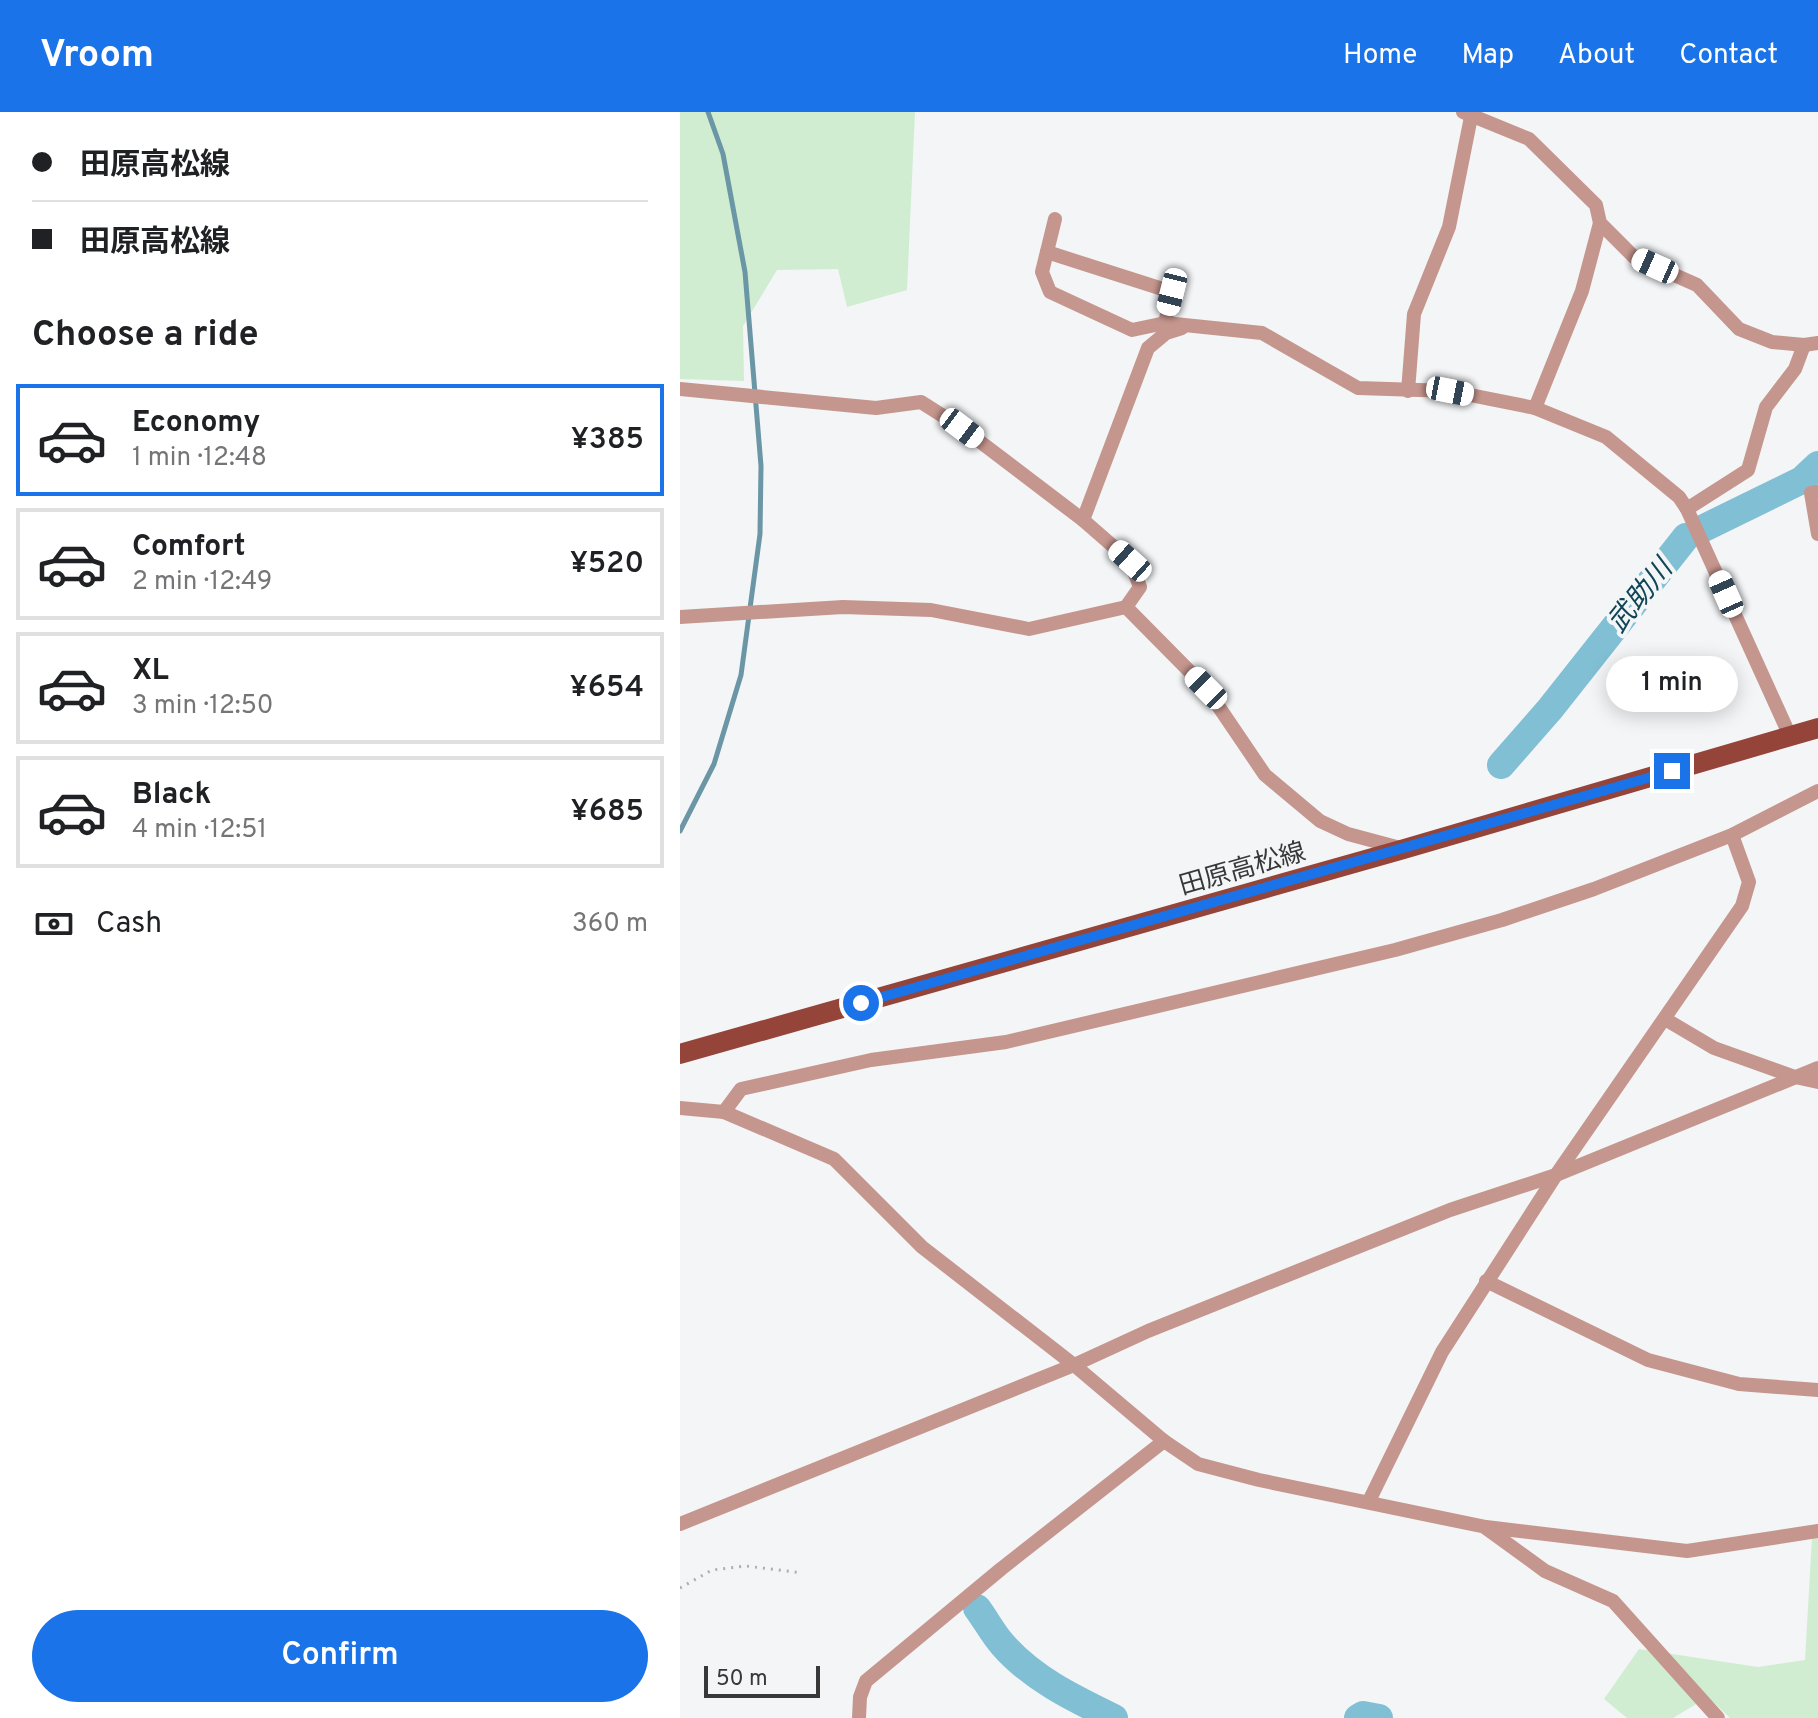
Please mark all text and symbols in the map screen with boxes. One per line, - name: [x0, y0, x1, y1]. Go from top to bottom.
- text: Vroom: [40, 32, 154, 81]
- text: Home: [1343, 38, 1417, 74]
- text: Map: [1461, 38, 1514, 74]
- text: About: [1558, 38, 1635, 74]
- text: Contact: [1679, 38, 1778, 74]
- text: 田原高松線: [80, 148, 230, 185]
- text: 田原高松線: [80, 225, 230, 262]
- car: [1628, 245, 1682, 287]
- car: [1155, 266, 1189, 318]
- text: Choose a ride: [32, 313, 258, 359]
- car: [1424, 375, 1476, 407]
- icon: car: [36, 404, 108, 476]
- car: [936, 404, 988, 452]
- text: Economy: [132, 405, 260, 442]
- text: ¥385: [571, 422, 644, 459]
- text: 1 min · 12:48: [132, 442, 267, 475]
- icon: car: [36, 528, 108, 600]
- text: Comfort: [132, 529, 245, 566]
- car: [1104, 536, 1156, 586]
- text: ¥520: [570, 546, 644, 583]
- water label: 武助川: [1601, 551, 1684, 641]
- text: 2 min · 12:49: [132, 566, 272, 599]
- car: [1705, 567, 1747, 621]
- icon: car: [36, 652, 108, 724]
- text: XL: [132, 653, 169, 690]
- callout: 1 min: [1606, 655, 1738, 711]
- car: [1181, 663, 1231, 713]
- text: 1 min: [1641, 667, 1703, 700]
- text: ¥654: [570, 670, 644, 707]
- text: 3 min · 12:50: [132, 690, 274, 723]
- route end: [1654, 753, 1690, 789]
- icon: car: [36, 776, 108, 848]
- text: Black: [132, 777, 211, 814]
- text: ¥685: [571, 794, 644, 831]
- text: 4 min · 12:51: [132, 814, 267, 847]
- street label: 田原高松線: [1176, 837, 1310, 904]
- icon: cash: [32, 902, 76, 946]
- text: Cash: [96, 906, 162, 943]
- text: 360 m: [572, 908, 648, 941]
- route start: [843, 985, 879, 1021]
- button: Confirm: [32, 1610, 648, 1702]
- scale bar: [704, 1662, 820, 1698]
- text: 50 m: [716, 1666, 768, 1693]

